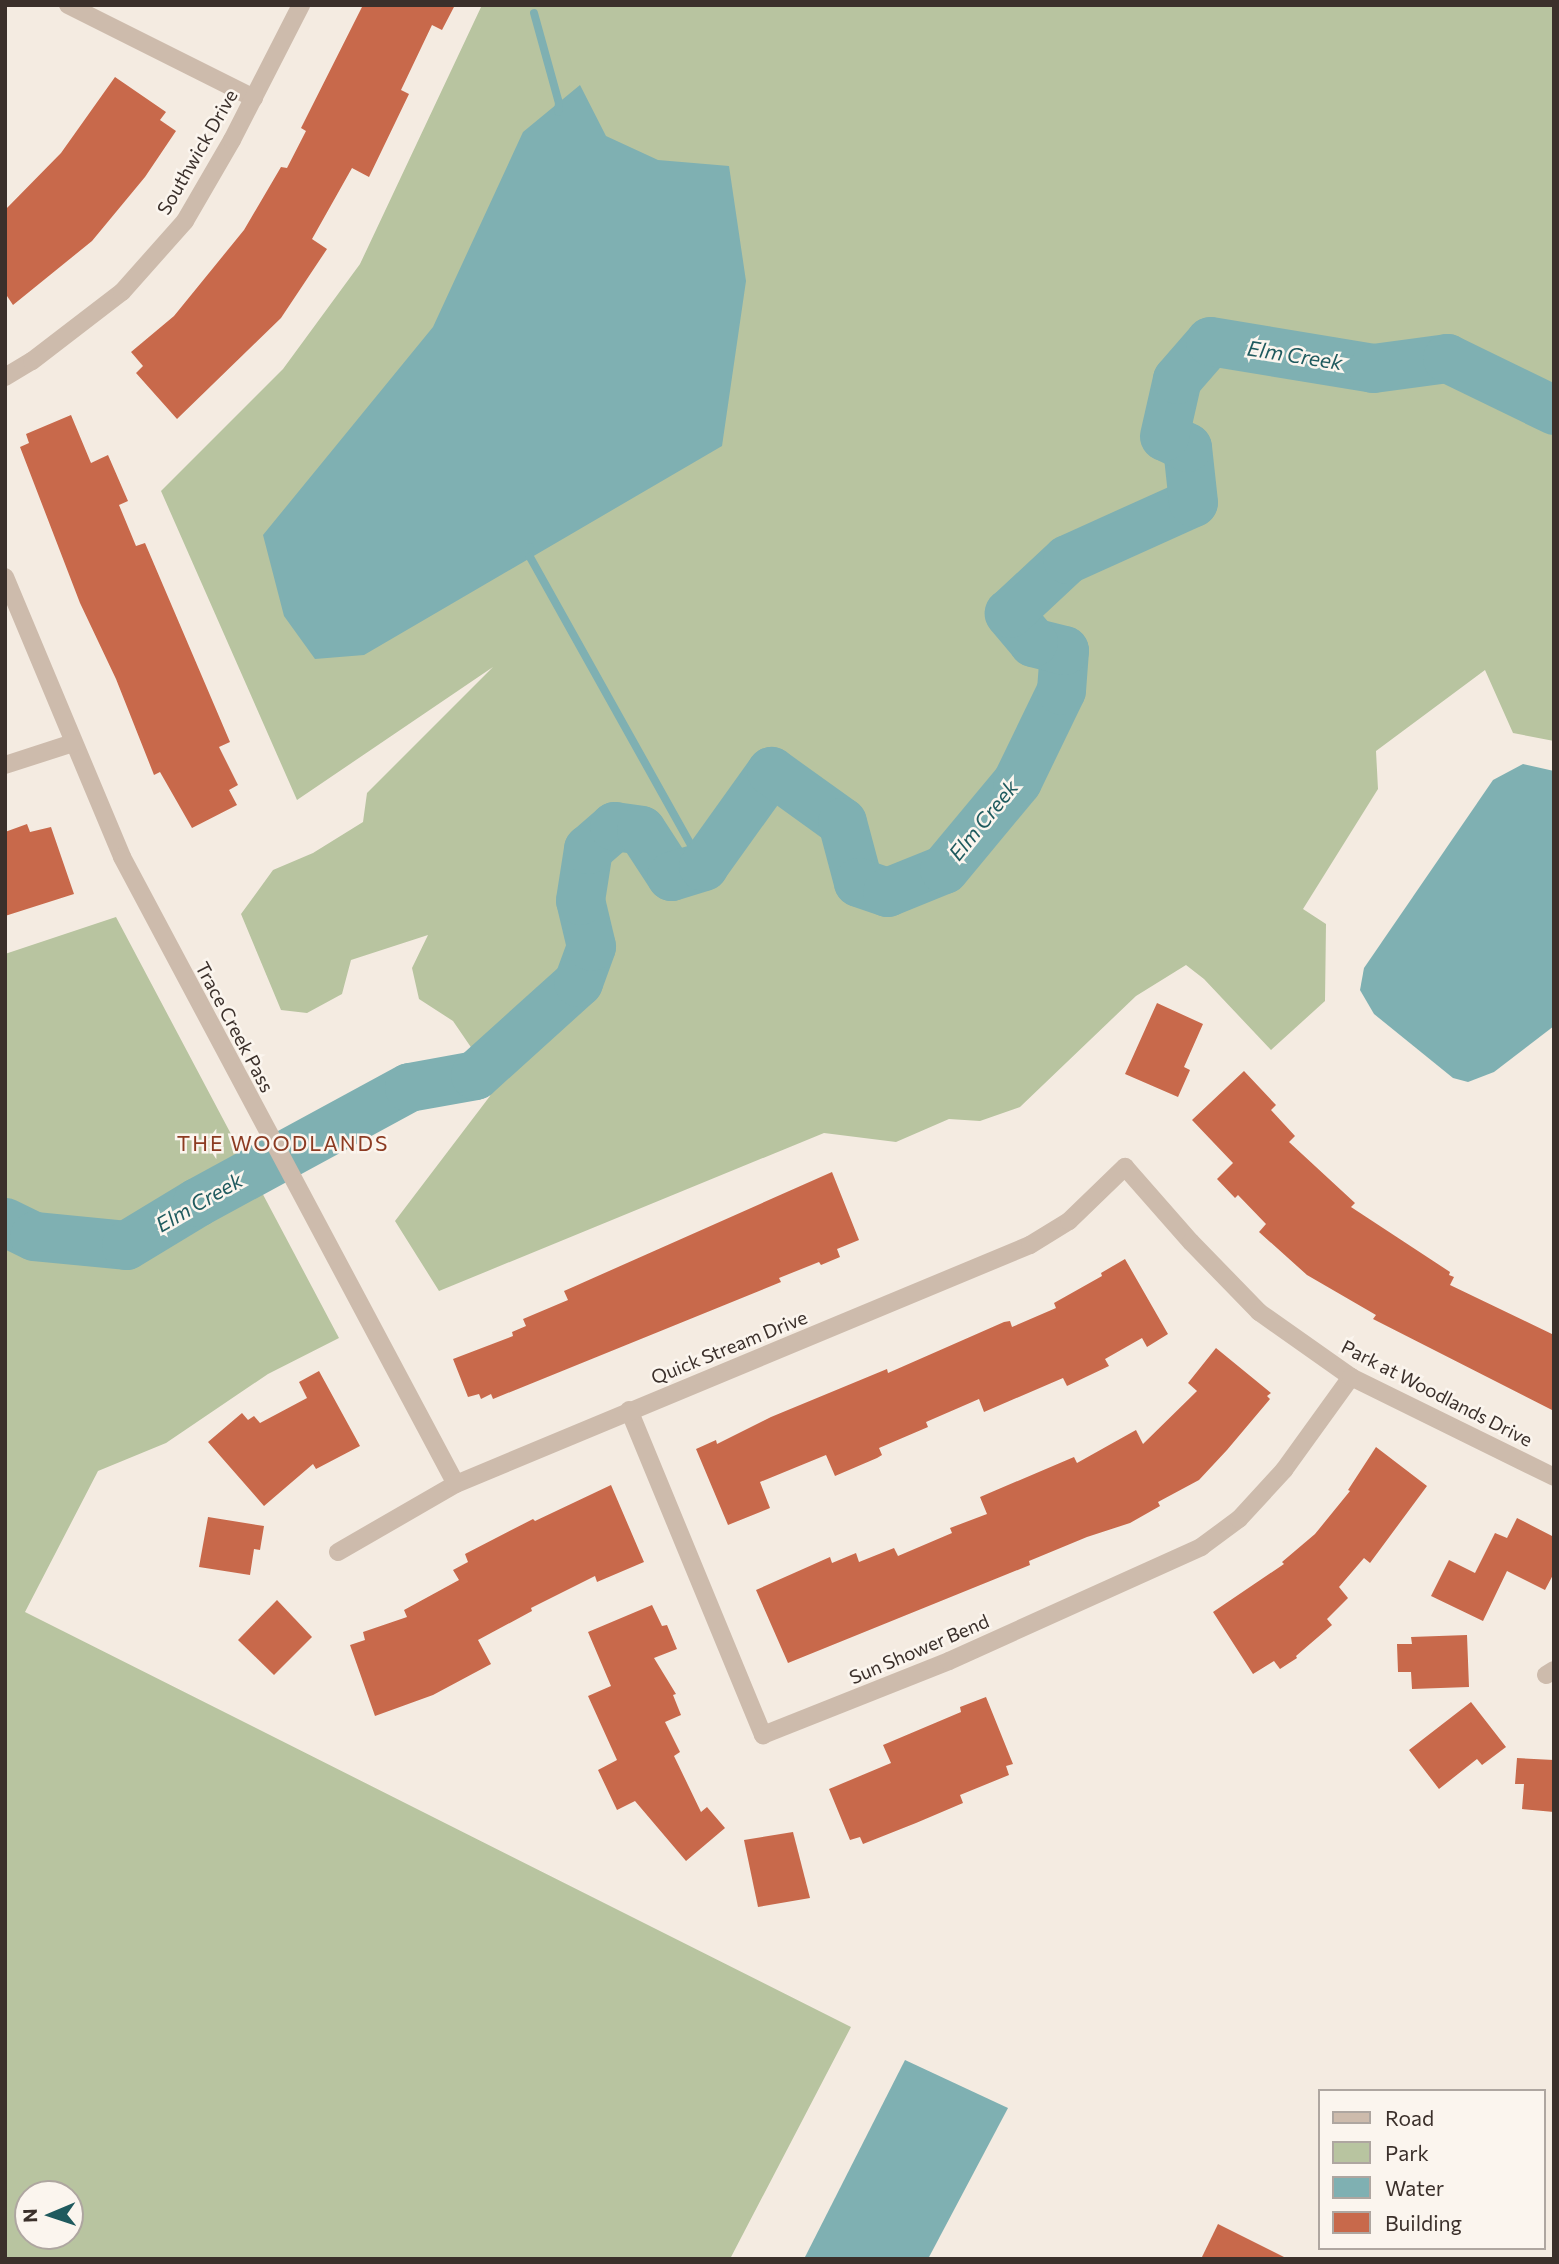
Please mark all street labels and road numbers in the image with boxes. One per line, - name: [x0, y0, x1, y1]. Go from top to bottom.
- street label: Southwick Drive: [152, 85, 242, 219]
- street label: Trace Creek Pass: [191, 958, 279, 1096]
- street label: Quick Stream Drive: [648, 1305, 810, 1389]
- street label: Park at Woodlands Drive: [1338, 1335, 1536, 1451]
- street label: Sun Shower Bend: [846, 1609, 992, 1689]

